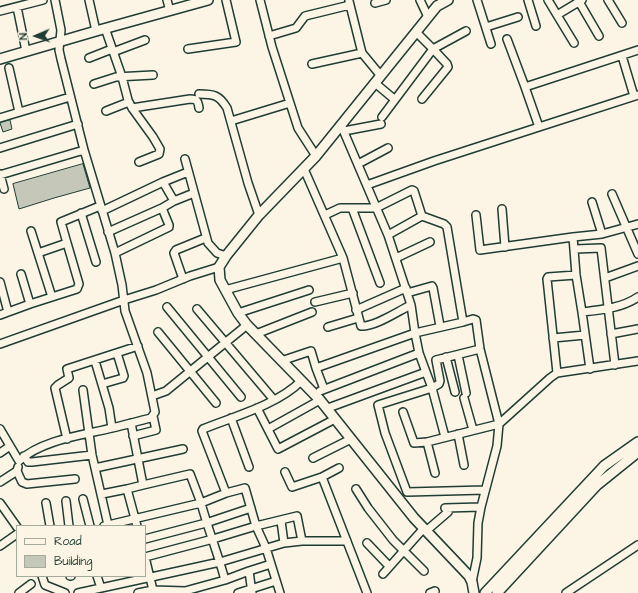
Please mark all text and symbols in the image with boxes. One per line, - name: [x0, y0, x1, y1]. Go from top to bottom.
- north arrow: [16, 16, 56, 56]
- text: N: [16, 33, 31, 40]
- legend: [16, 525, 146, 577]
- text: Road: [54, 533, 82, 550]
- text: Building: [54, 553, 92, 570]

